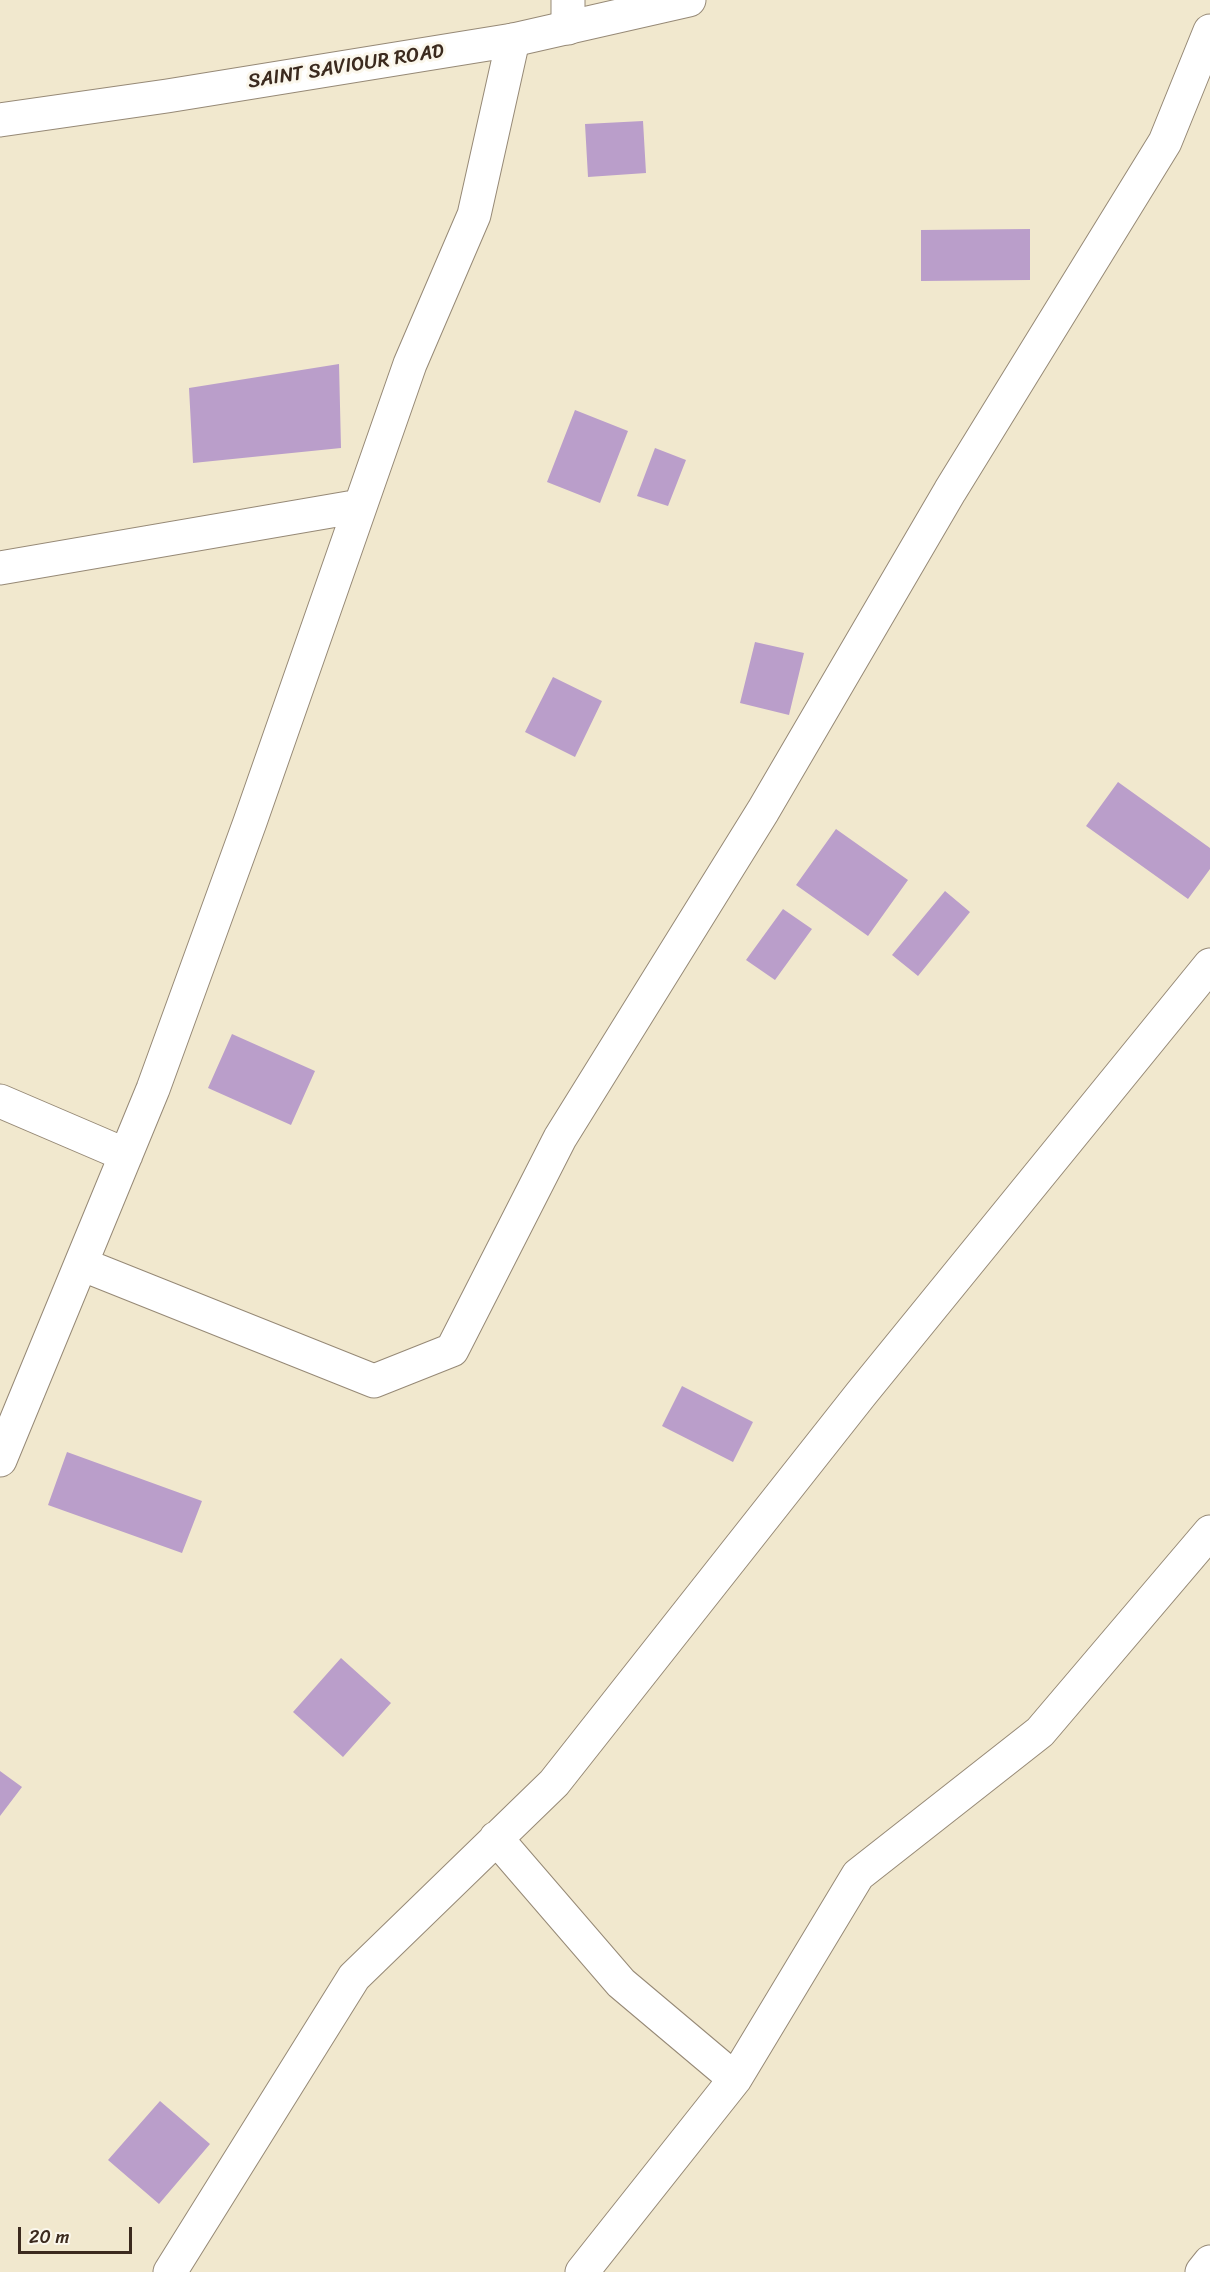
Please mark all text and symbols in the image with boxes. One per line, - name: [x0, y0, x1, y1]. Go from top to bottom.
- street label: SAINT SAVIOUR ROAD: [246, 40, 446, 94]
- scale bar: [21, 2215, 135, 2253]
- text: 20 m: [29, 2221, 69, 2253]

